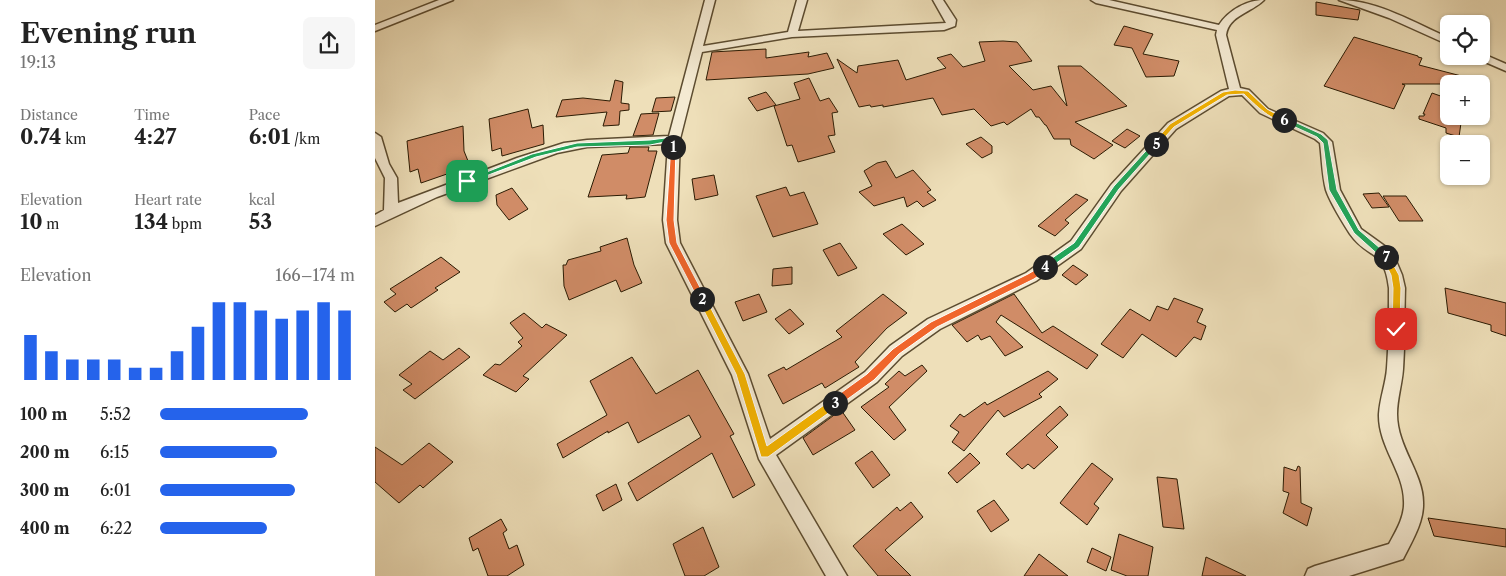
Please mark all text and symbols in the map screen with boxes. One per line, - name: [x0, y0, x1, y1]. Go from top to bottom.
- map controls: [1440, 15, 1490, 185]
- button: locate: [1440, 15, 1490, 65]
- text: Evening run: [20, 16, 196, 50]
- button: share: [303, 17, 355, 69]
- text: 19:13: [20, 52, 56, 72]
- button: +: [1440, 75, 1490, 125]
- text: Distance: [20, 106, 78, 124]
- text: Time: [134, 106, 170, 124]
- text: Pace: [249, 106, 280, 124]
- pin: 6: [1271, 108, 1297, 132]
- text: 6: [1280, 111, 1289, 129]
- text: 0.74: [20, 124, 61, 149]
- text: 4:27: [134, 124, 176, 149]
- text: 6:01: [249, 124, 290, 149]
- text: km: [61, 130, 86, 148]
- text: /km: [290, 130, 320, 148]
- pin: 5: [1143, 132, 1169, 156]
- pin: 1: [661, 134, 685, 160]
- text: 5: [1153, 135, 1160, 153]
- button: −: [1440, 135, 1490, 185]
- text: 1: [670, 138, 677, 156]
- pin: [446, 160, 488, 202]
- icon: arrive: [453, 167, 481, 195]
- text: Elevation: [20, 191, 83, 209]
- text: Heart rate: [134, 191, 202, 209]
- text: kcal: [249, 191, 275, 209]
- text: 10: [20, 209, 43, 234]
- text: 134: [134, 209, 168, 234]
- text: 53: [249, 209, 272, 234]
- text: m: [43, 215, 59, 233]
- text: bpm: [168, 215, 202, 233]
- pin: 7: [1373, 244, 1399, 270]
- text: 7: [1383, 248, 1390, 266]
- pin: 4: [1033, 254, 1057, 280]
- text: 4: [1041, 258, 1050, 276]
- text: Elevation: [20, 265, 91, 285]
- text: 166–174 m: [275, 265, 355, 285]
- pin: 2: [689, 286, 715, 312]
- text: 2: [698, 290, 707, 308]
- pin: [1375, 308, 1417, 350]
- icon: check: [1382, 315, 1410, 343]
- pin: 3: [823, 390, 847, 416]
- text: 3: [832, 394, 839, 412]
- text: 100 m: [20, 404, 67, 424]
- text: 5:52: [100, 404, 131, 424]
- text: 200 m: [20, 442, 70, 462]
- text: 6:15: [100, 442, 129, 462]
- text: 300 m: [20, 480, 69, 500]
- text: 6:01: [100, 480, 131, 500]
- text: 400 m: [20, 518, 70, 538]
- text: 6:22: [100, 518, 132, 538]

